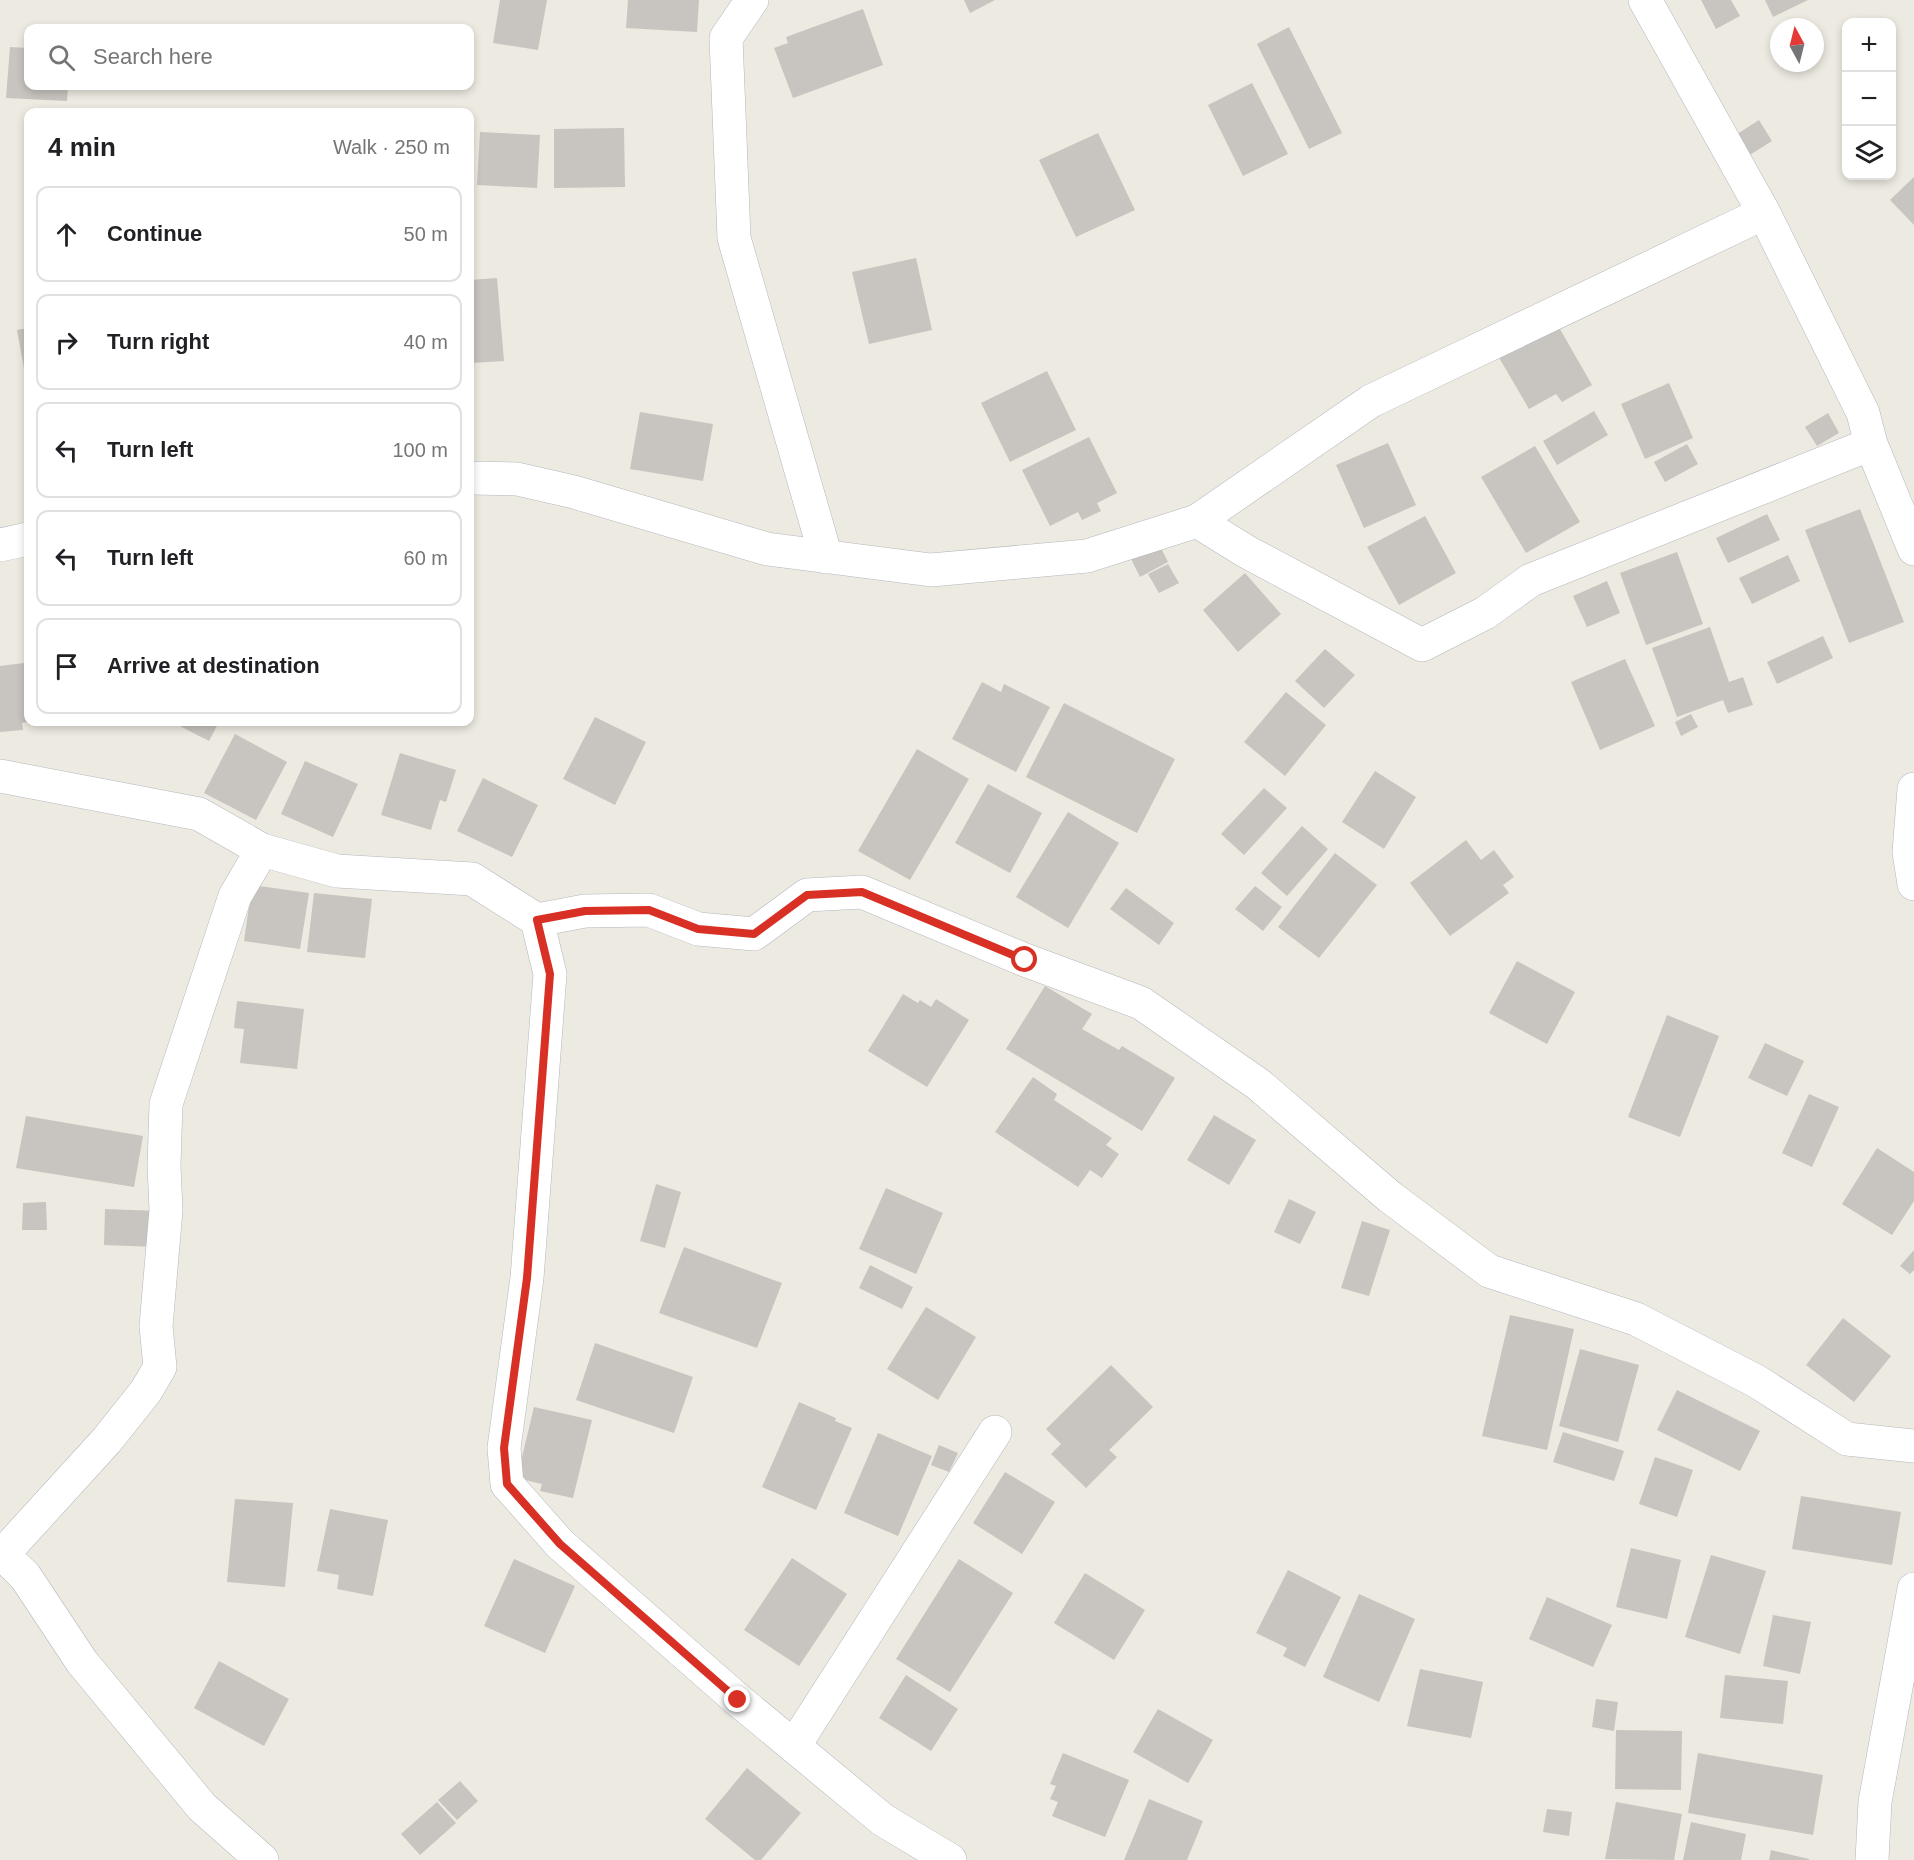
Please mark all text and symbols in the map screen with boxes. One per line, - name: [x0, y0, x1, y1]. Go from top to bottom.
- north arrow: [1770, 18, 1824, 72]
- map controls: [1842, 18, 1896, 180]
- button: +: [1842, 18, 1896, 72]
- search box: [24, 24, 474, 90]
- icon: search: [45, 41, 78, 74]
- text: Search here: [93, 44, 213, 69]
- button: −: [1842, 72, 1896, 126]
- button: layers: [1842, 126, 1896, 180]
- text: 4 min: [48, 132, 116, 162]
- text: Walk · 250 m: [333, 136, 450, 158]
- icon: ahead: [50, 218, 83, 251]
- text: Continue: [107, 221, 202, 246]
- text: 50 m: [404, 223, 448, 245]
- icon: right: [50, 326, 83, 359]
- text: Turn right: [107, 329, 209, 354]
- text: 40 m: [404, 331, 448, 353]
- icon: left: [50, 434, 83, 467]
- text: Turn left: [107, 437, 193, 462]
- text: 100 m: [392, 439, 448, 461]
- icon: left: [50, 542, 83, 575]
- text: Turn left: [107, 545, 193, 570]
- text: 60 m: [404, 547, 448, 569]
- icon: arrive: [50, 650, 83, 683]
- text: Arrive at destination: [107, 653, 320, 678]
- route start: [1011, 946, 1037, 972]
- route end: [724, 1686, 750, 1712]

